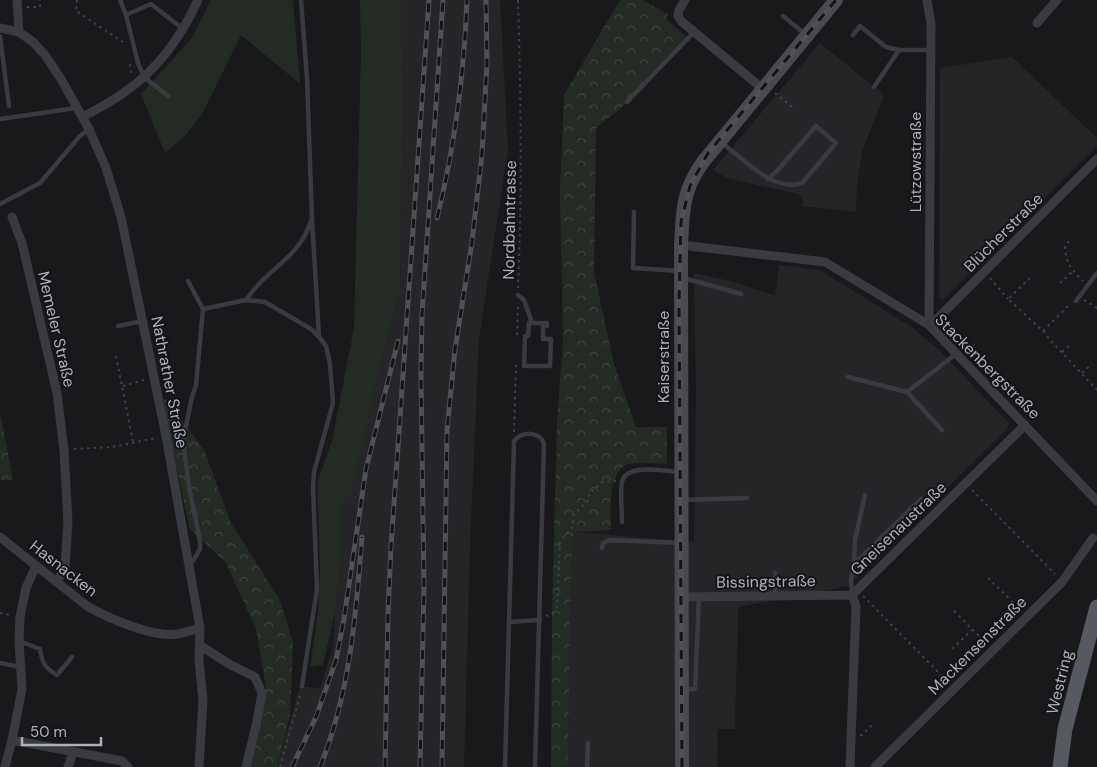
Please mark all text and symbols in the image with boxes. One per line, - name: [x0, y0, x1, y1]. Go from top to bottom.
- street label: Lützowstraße: [905, 112, 926, 212]
- street label: Nordbahntrasse: [498, 160, 521, 280]
- street label: Blücherstraße: [959, 188, 1047, 276]
- street label: Memeler Straße: [33, 269, 80, 389]
- street label: Stackenbergstraße: [930, 309, 1045, 424]
- street label: Kaiserstraße: [653, 311, 674, 403]
- street label: Nathrather Straße: [146, 314, 193, 450]
- street label: Gneisenaustraße: [846, 477, 951, 580]
- street label: Hasnacken: [26, 535, 102, 601]
- street label: Bissingstraße: [716, 570, 816, 593]
- street label: Mackensenstraße: [923, 591, 1031, 699]
- street label: Westring: [1041, 648, 1078, 716]
- scale bar: [22, 714, 101, 746]
- text: 50 m: [30, 722, 67, 742]

